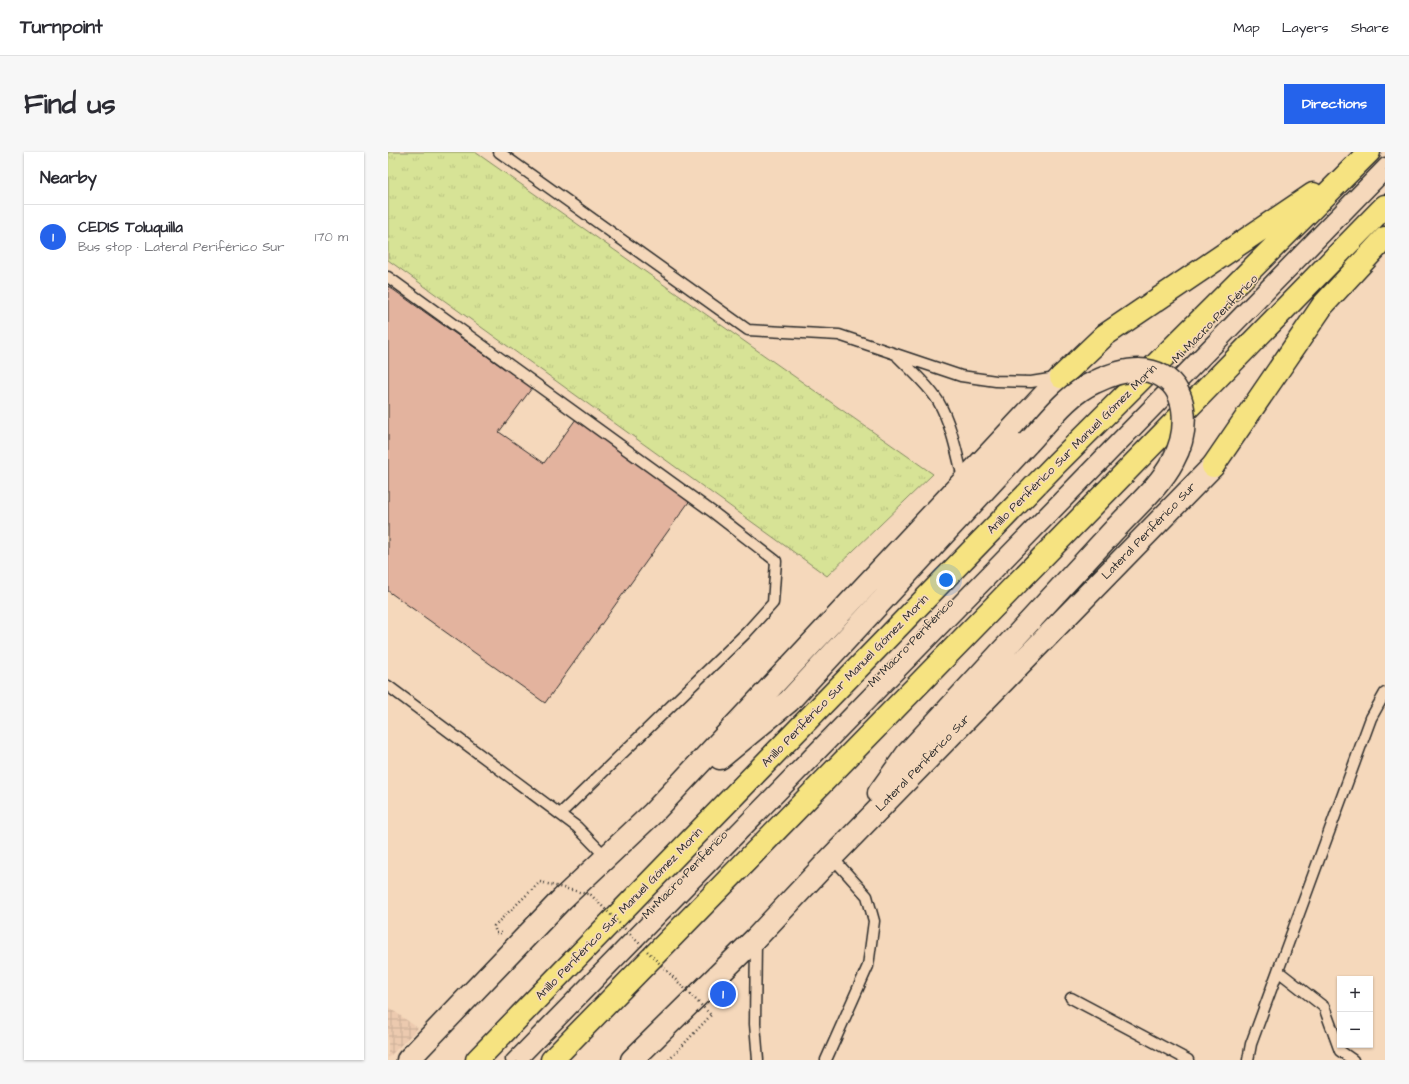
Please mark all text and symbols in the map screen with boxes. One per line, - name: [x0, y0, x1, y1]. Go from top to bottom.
- text: Turnpoint: [20, 14, 103, 41]
- text: Map: [1233, 18, 1260, 38]
- text: Layers: [1282, 18, 1329, 38]
- text: Share: [1351, 18, 1389, 38]
- button: Directions: [1284, 84, 1385, 124]
- text: Find us: [24, 85, 115, 124]
- text: Nearby: [40, 166, 97, 190]
- text: CEDIS Toluquilla: [78, 217, 183, 238]
- text: 1: [52, 228, 54, 246]
- text: 170 m: [315, 228, 348, 246]
- text: Bus stop · Lateral Periférico Sur: [78, 238, 284, 256]
- street label: Mi Macro Periférico: [1168, 271, 1262, 367]
- street label: Anillo Periférico Sur Manuel Gómez Morín: [983, 360, 1161, 538]
- street label: Lateral Periférico Sur: [1098, 478, 1200, 583]
- your location: [936, 570, 956, 590]
- street label: Anillo Periférico Sur Manuel Gómez Morín: [758, 591, 932, 771]
- street label: Mi Macro Periférico: [864, 595, 958, 691]
- street label: Lateral Periférico Sur: [872, 710, 974, 815]
- street label: Anillo Periférico Sur Manuel Gómez Morín: [532, 824, 706, 1004]
- street label: Mi Macro Periférico: [638, 827, 732, 923]
- map controls: [1337, 976, 1373, 1048]
- button: +: [1337, 976, 1373, 1012]
- pin: 1: [710, 979, 736, 1009]
- button: −: [1337, 1012, 1373, 1048]

